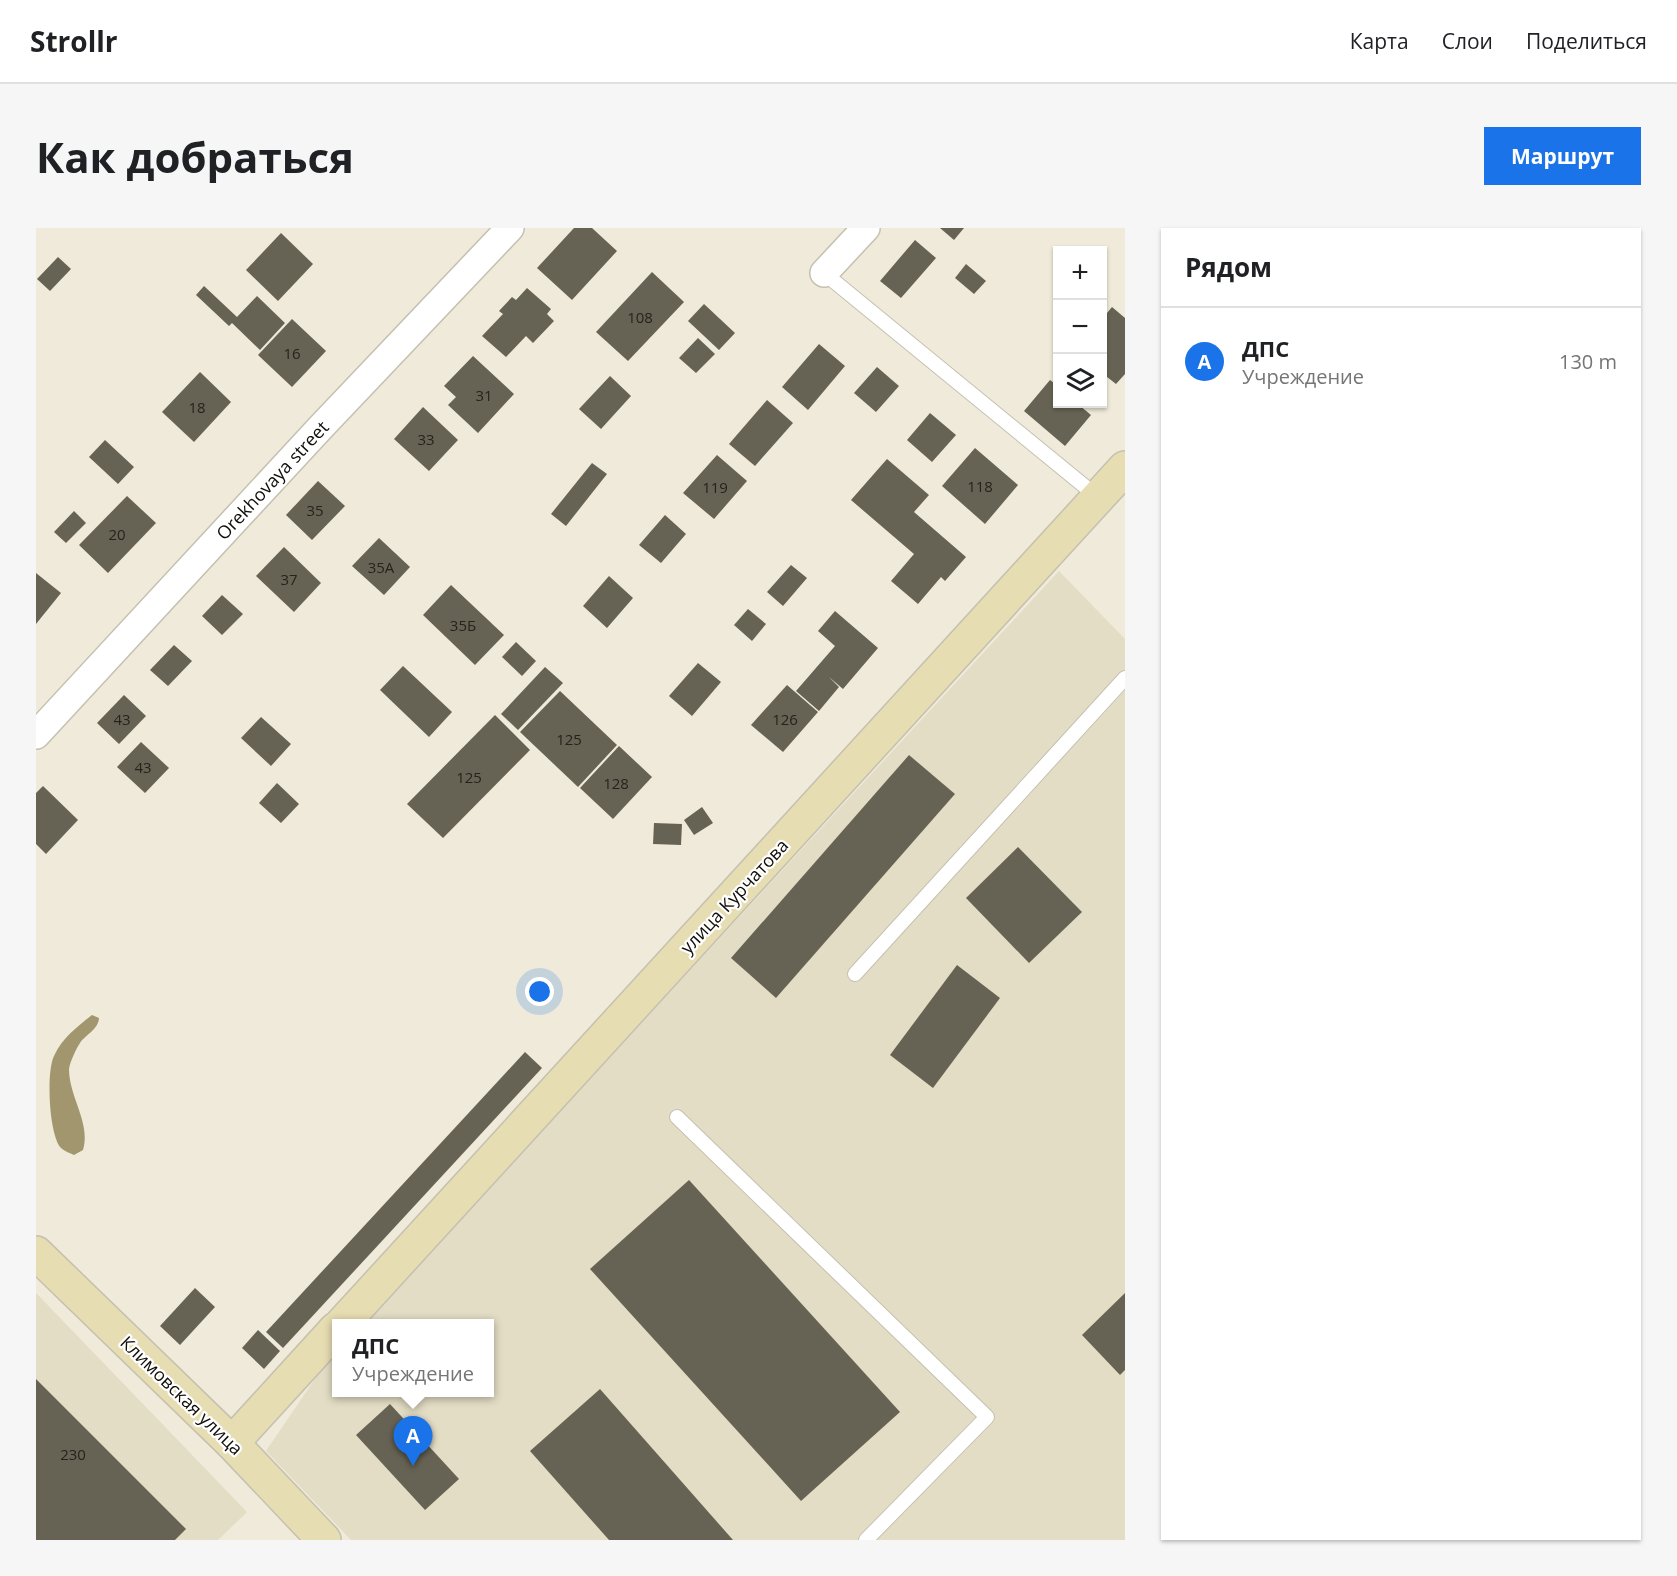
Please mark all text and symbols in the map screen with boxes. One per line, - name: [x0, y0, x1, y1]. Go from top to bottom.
- text: Strollr: [30, 22, 117, 60]
- text: Карта: [1350, 27, 1409, 55]
- text: Слои: [1442, 27, 1493, 55]
- text: Поделиться: [1526, 27, 1647, 55]
- button: Маршрут: [1484, 127, 1641, 185]
- text: Как добраться: [36, 128, 354, 185]
- map controls: [1053, 246, 1107, 408]
- button: +: [1053, 246, 1107, 300]
- text: Рядом: [1185, 249, 1272, 285]
- button: −: [1053, 300, 1107, 354]
- house number: 108: [627, 307, 653, 327]
- text: ДПС: [1242, 333, 1289, 363]
- house number: 16: [283, 343, 301, 363]
- text: A: [1198, 348, 1211, 375]
- text: 130 m: [1559, 348, 1617, 375]
- button: layers: [1053, 354, 1107, 408]
- text: Учреждение: [1242, 363, 1364, 390]
- house number: 31: [475, 385, 493, 405]
- house number: 18: [188, 397, 206, 417]
- street label: Orekhovaya street: [211, 415, 333, 545]
- house number: 33: [417, 429, 435, 449]
- house number: 118: [967, 476, 993, 496]
- house number: 119: [702, 477, 728, 497]
- house number: 35: [306, 500, 324, 520]
- house number: 20: [108, 524, 126, 544]
- house number: 35А: [368, 557, 395, 577]
- house number: 37: [280, 569, 298, 589]
- house number: 35Б: [450, 615, 476, 635]
- house number: 43: [113, 709, 131, 729]
- house number: 126: [772, 709, 798, 729]
- house number: 125: [556, 729, 582, 749]
- house number: 43: [134, 757, 152, 777]
- house number: 125: [456, 767, 482, 787]
- house number: 128: [603, 773, 629, 793]
- street label: улица Курчатова: [675, 834, 793, 958]
- your location: [525, 977, 554, 1006]
- popup: [332, 1319, 494, 1397]
- street label: Климовская улица: [116, 1330, 248, 1460]
- text: ДПС: [352, 1330, 399, 1360]
- text: Учреждение: [352, 1360, 474, 1387]
- pin: A: [394, 1416, 433, 1466]
- house number: 230: [60, 1444, 86, 1464]

